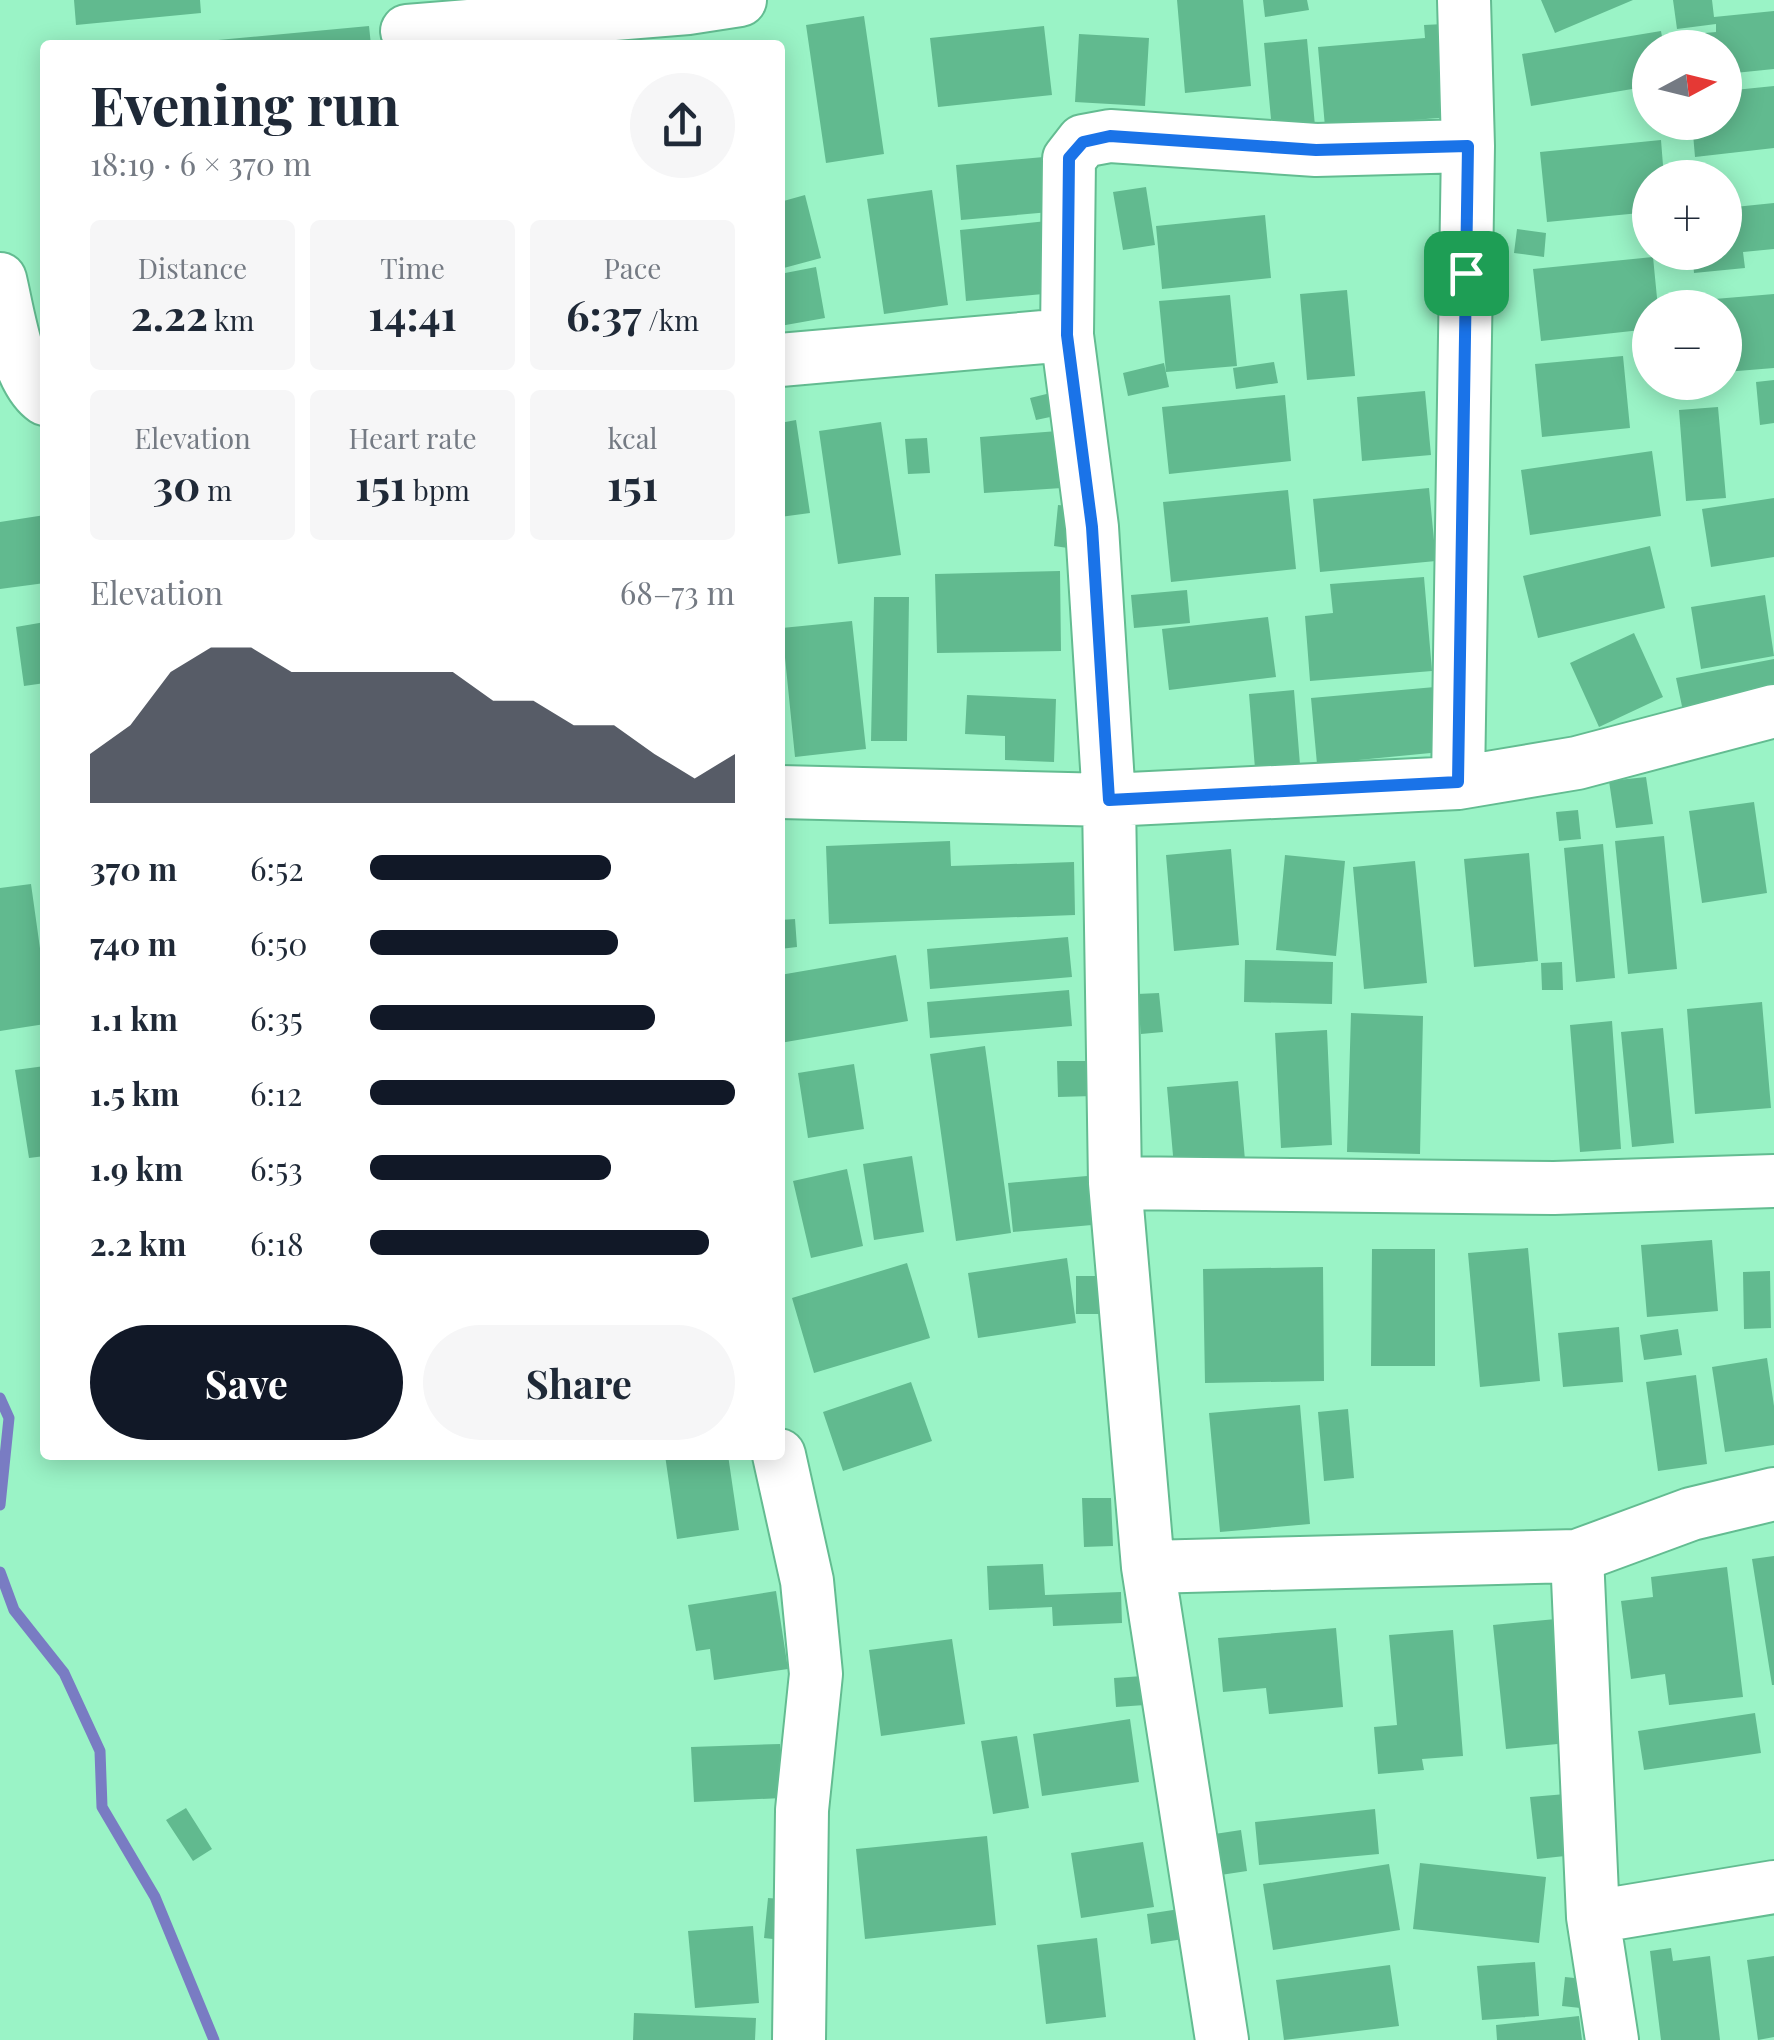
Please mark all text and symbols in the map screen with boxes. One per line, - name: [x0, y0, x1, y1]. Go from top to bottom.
- north arrow: [1632, 30, 1742, 140]
- map controls: [1632, 30, 1742, 400]
- text: Evening run: [90, 66, 400, 140]
- button: share: [630, 73, 735, 178]
- text: 18:19 · 6 × 370 m: [90, 141, 311, 184]
- button: +: [1632, 160, 1742, 270]
- pin: [1424, 231, 1509, 316]
- icon: arrive: [1439, 246, 1494, 301]
- text: Distance: [138, 249, 247, 286]
- text: Time: [380, 249, 445, 286]
- text: Pace: [604, 249, 661, 286]
- text: 2.22: [131, 286, 208, 342]
- text: 14:41: [368, 286, 457, 342]
- text: 6:37: [566, 286, 641, 342]
- button: −: [1632, 290, 1742, 400]
- text: km: [208, 301, 254, 338]
- text: /km: [641, 301, 699, 338]
- text: Elevation: [134, 419, 251, 456]
- text: Heart rate: [348, 419, 477, 456]
- text: kcal: [607, 419, 658, 456]
- text: 30: [153, 456, 200, 512]
- text: 151: [355, 456, 406, 512]
- text: 151: [607, 456, 658, 512]
- text: m: [200, 471, 232, 508]
- text: bpm: [406, 471, 470, 508]
- text: Elevation: [90, 570, 223, 613]
- text: 68–73 m: [620, 570, 735, 613]
- text: 370 m: [90, 846, 177, 889]
- text: 6:52: [250, 846, 304, 889]
- text: 740 m: [90, 921, 177, 964]
- text: 6:50: [250, 921, 308, 964]
- text: 1.1 km: [90, 996, 178, 1039]
- text: 6:35: [250, 996, 303, 1039]
- text: 1.5 km: [90, 1071, 179, 1114]
- text: 6:12: [250, 1071, 302, 1114]
- text: 1.9 km: [90, 1146, 183, 1189]
- text: 6:53: [250, 1146, 303, 1189]
- text: 2.2 km: [90, 1221, 187, 1264]
- text: 6:18: [250, 1221, 304, 1264]
- button: Save: [90, 1325, 403, 1440]
- button: Share: [423, 1325, 735, 1440]

